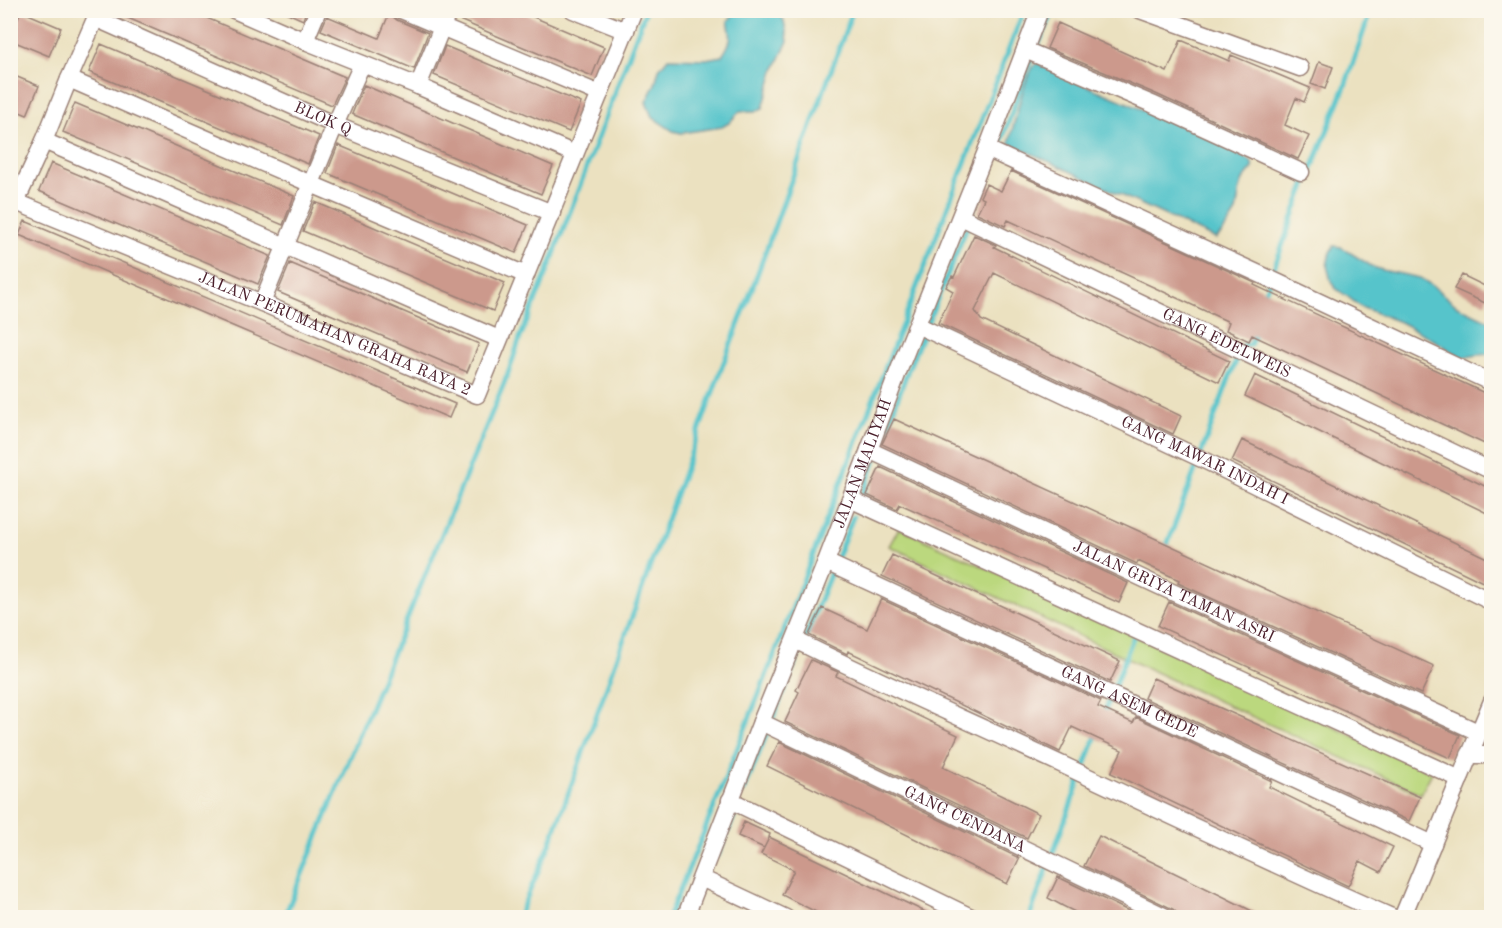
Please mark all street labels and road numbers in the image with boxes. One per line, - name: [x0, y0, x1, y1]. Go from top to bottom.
- street label: BLOK Q: [291, 100, 353, 139]
- street label: JALAN PERUMAHAN GRAHA RAYA 2: [196, 270, 473, 399]
- street label: GANG EDELWEIS: [1159, 306, 1293, 381]
- street label: JALAN MALIYAH: [832, 397, 895, 531]
- street label: GANG MAWAR INDAH I: [1118, 414, 1291, 508]
- street label: JALAN GRIYA TAMAN ASRI: [1070, 539, 1277, 646]
- street label: GANG ASEM GEDE: [1058, 664, 1200, 741]
- street label: GANG CENDANA: [901, 784, 1028, 856]

